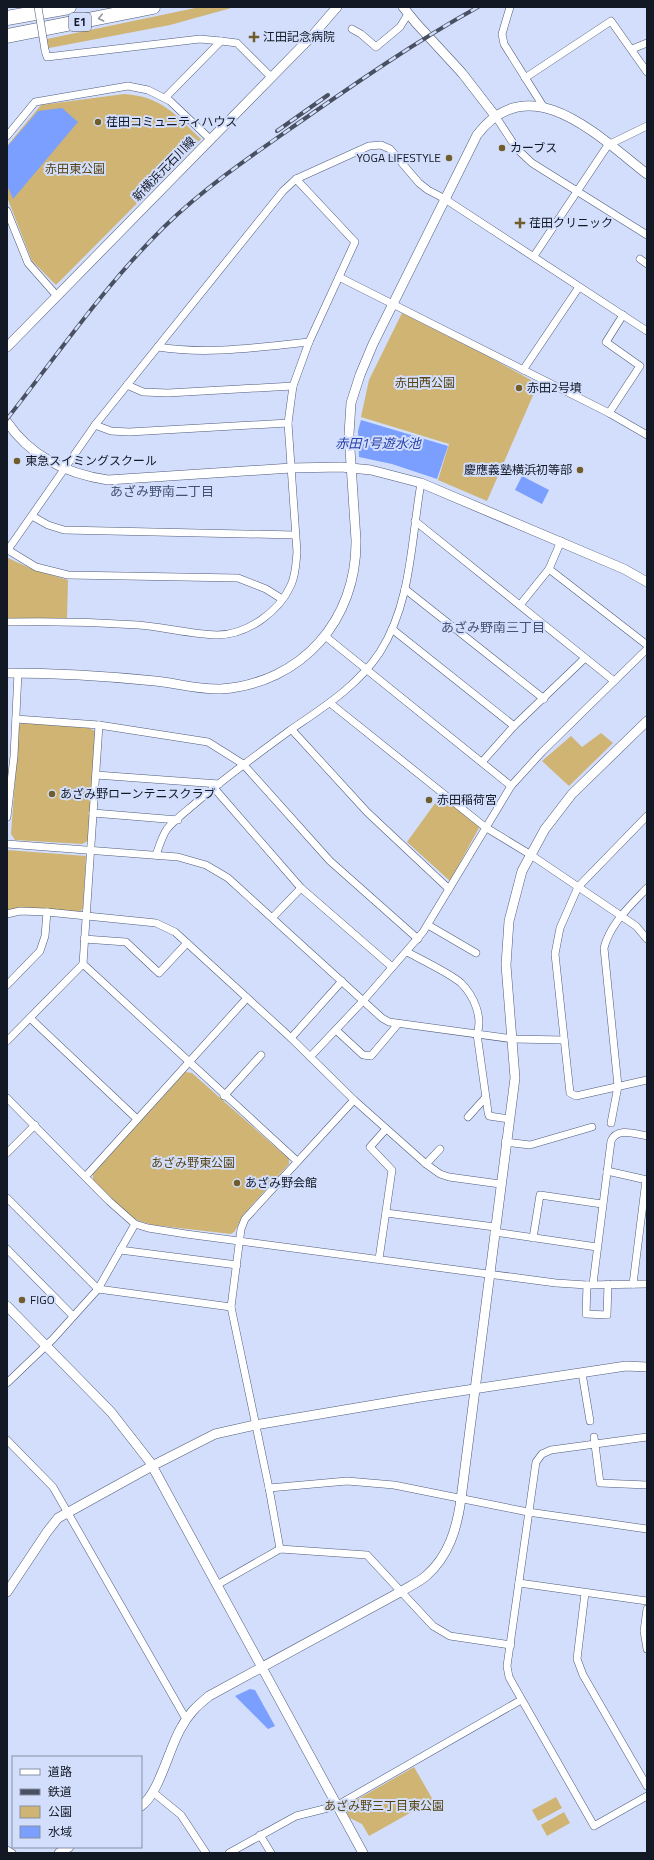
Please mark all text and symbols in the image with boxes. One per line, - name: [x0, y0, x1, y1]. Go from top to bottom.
- road number: E1: [69, 13, 91, 31]
- one-way arrow: [98, 13, 104, 21]
- place label: 江田記念病院: [263, 27, 335, 46]
- marker: 江田記念病院: [248, 31, 260, 43]
- place label: 荏田コミュニティハウス: [106, 112, 237, 131]
- marker: 荏田コミュニティハウス: [93, 117, 103, 127]
- street label: 新横浜元石川線: [128, 132, 200, 205]
- place label: カーブス: [510, 138, 557, 157]
- marker: カーブス: [497, 143, 507, 153]
- place label: YOGA LIFESTYLE: [357, 148, 441, 167]
- marker: YOGA LIFESTYLE: [444, 153, 454, 163]
- park label: 赤田東公園: [45, 159, 105, 178]
- place label: 荏田クリニック: [529, 213, 613, 232]
- marker: 荏田クリニック: [514, 217, 526, 229]
- park label: 赤田西公園: [395, 373, 455, 392]
- place label: 赤田2号墳: [527, 378, 582, 397]
- marker: 赤田2号墳: [514, 383, 524, 393]
- water label: 赤田1号遊水池: [335, 433, 423, 453]
- place label: 東急スイミングスクール: [25, 451, 157, 470]
- marker: 東急スイミングスクール: [12, 456, 22, 466]
- place label: 慶應義塾横浜初等部: [464, 460, 572, 479]
- marker: 慶應義塾横浜初等部: [575, 465, 585, 475]
- district label: あざみ野南二丁目: [110, 481, 214, 501]
- district label: あざみ野南三丁目: [441, 617, 545, 637]
- place label: あざみ野ローンテニスクラブ: [60, 784, 215, 803]
- marker: あざみ野ローンテニスクラブ: [47, 789, 57, 799]
- place label: 赤田稲荷宮: [437, 790, 497, 809]
- marker: 赤田稲荷宮: [424, 795, 434, 805]
- park label: あざみ野東公園: [151, 1153, 235, 1172]
- place label: あざみ野会館: [245, 1173, 317, 1192]
- marker: あざみ野会館: [232, 1178, 242, 1188]
- place label: FIGO: [30, 1290, 55, 1309]
- marker: FIGO: [17, 1295, 27, 1305]
- legend: [12, 1756, 142, 1848]
- text: 道路: [48, 1762, 72, 1781]
- text: 鉄道: [48, 1782, 72, 1801]
- park label: あざみ野三丁目東公園: [324, 1796, 444, 1815]
- text: 公園: [48, 1802, 72, 1821]
- text: 水域: [48, 1822, 72, 1841]

